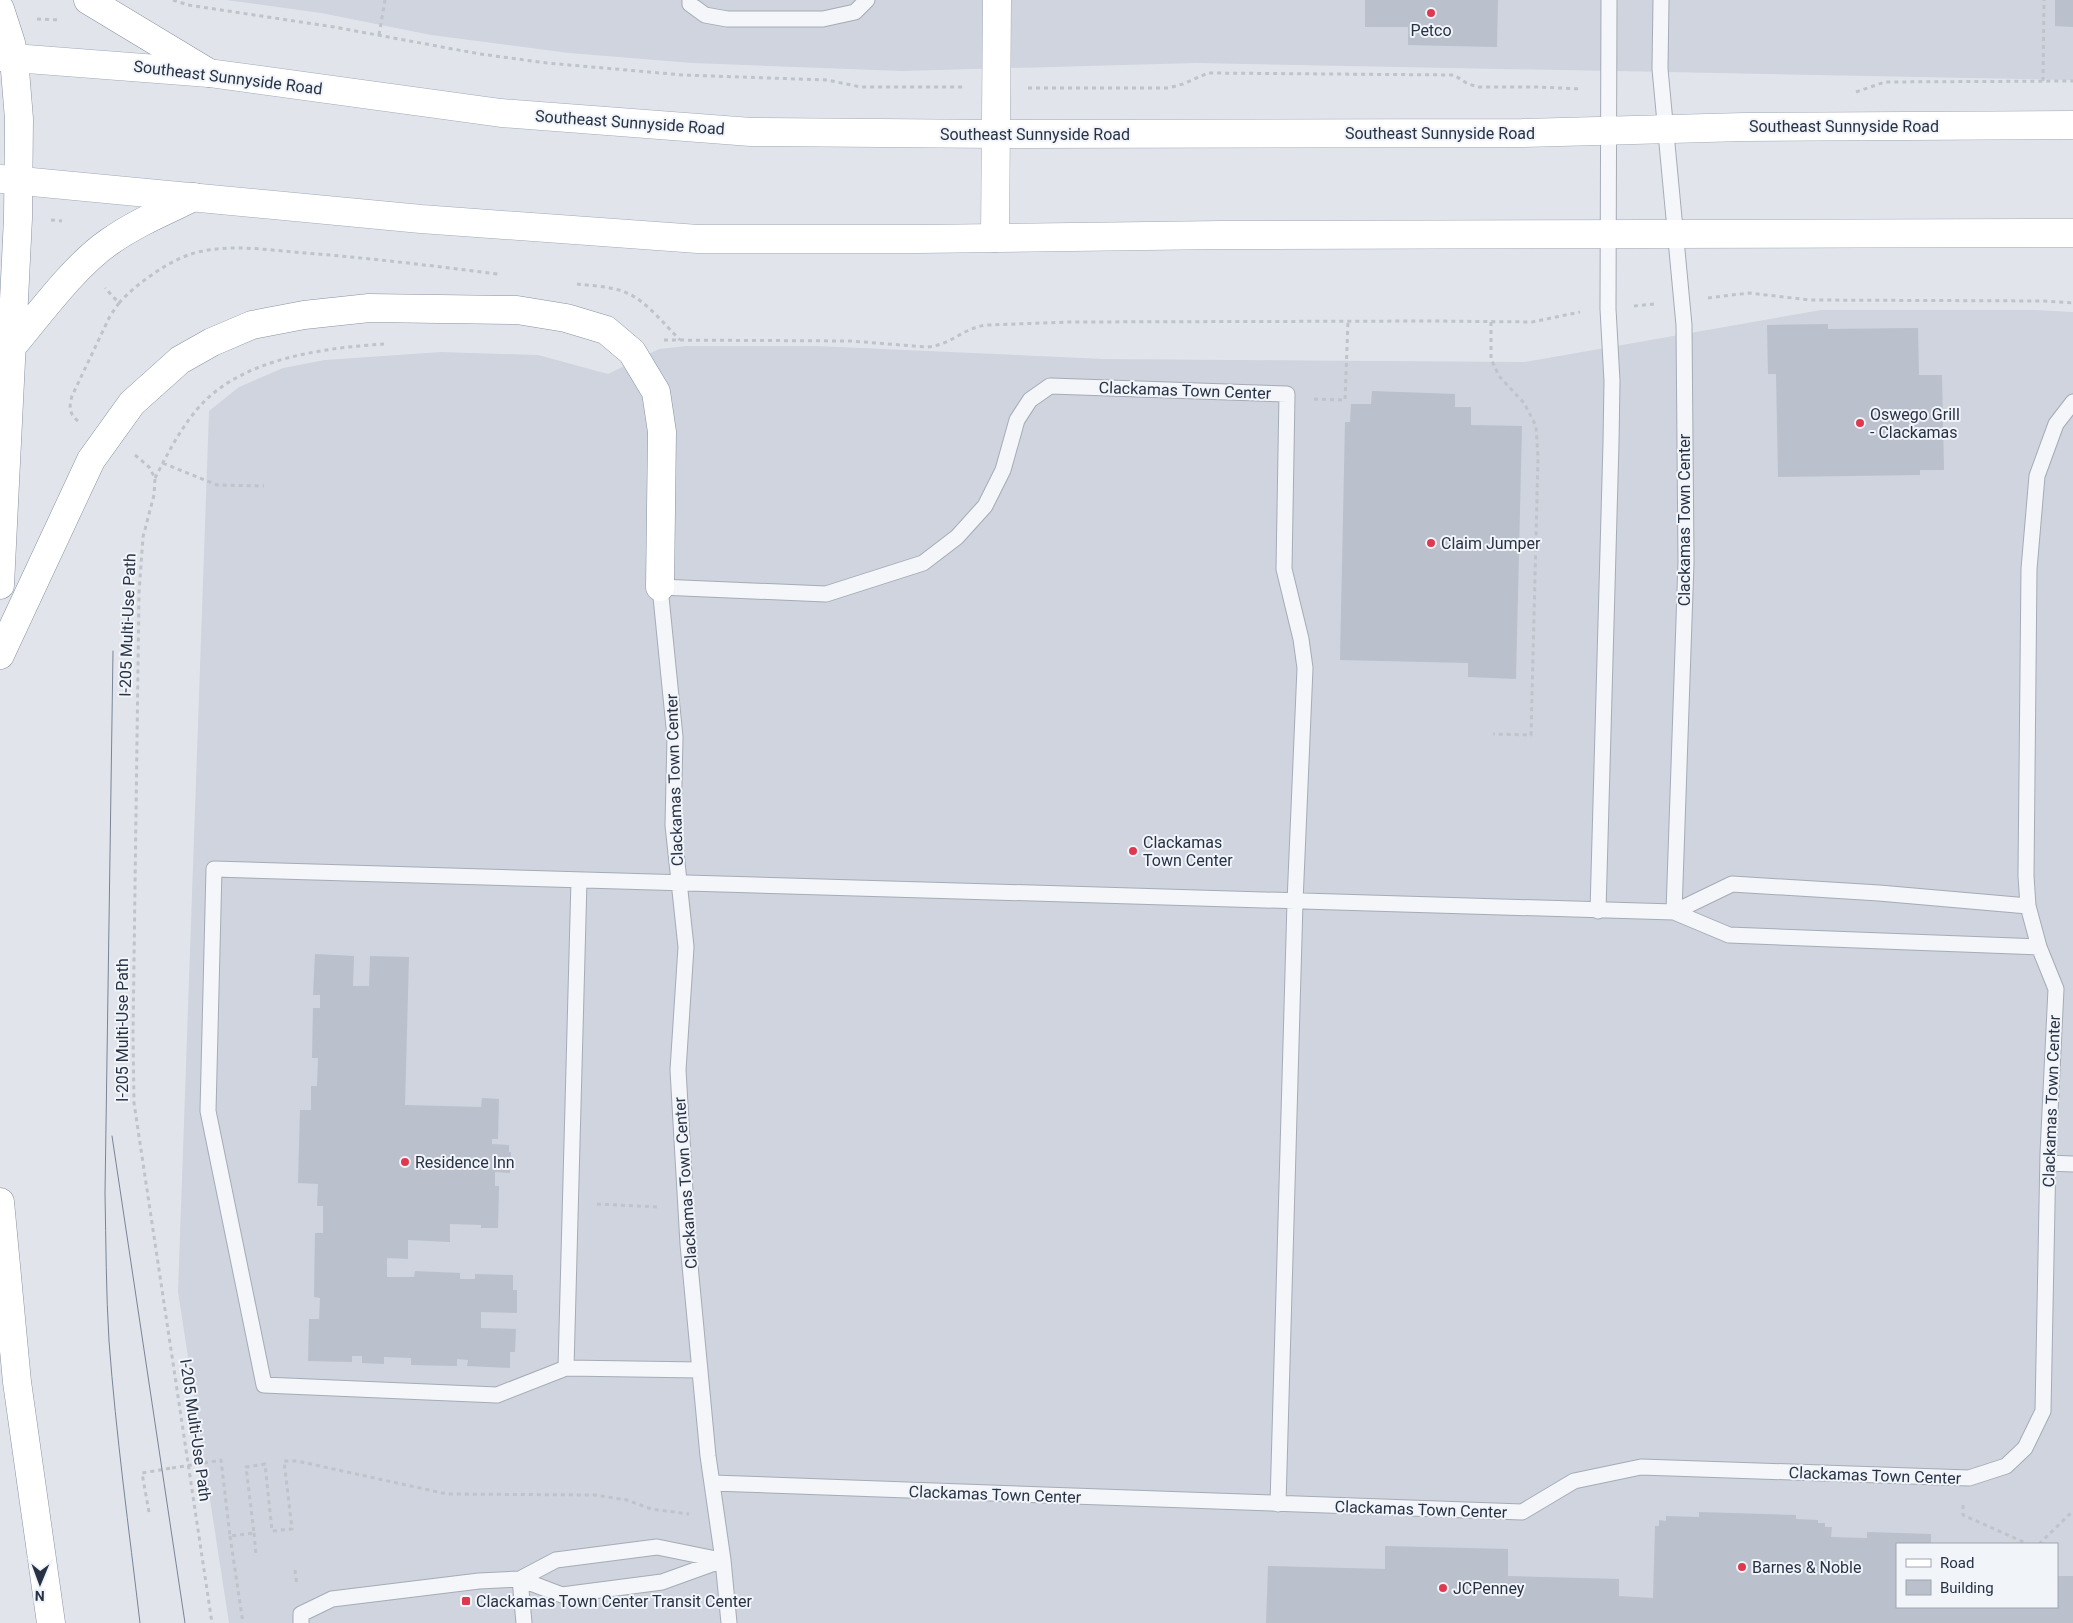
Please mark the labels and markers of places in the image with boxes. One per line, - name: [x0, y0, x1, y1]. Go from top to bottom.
- marker: Petco: [1425, 7, 1437, 19]
- place label: Petco: [1410, 21, 1452, 40]
- place label: Oswego Grill - Clackamas: [1870, 405, 1960, 442]
- marker: Oswego Grill - Clackamas: [1854, 417, 1866, 429]
- place label: Claim Jumper: [1441, 534, 1541, 553]
- marker: Claim Jumper: [1425, 537, 1437, 549]
- place label: Clackamas Town Center: [1143, 833, 1233, 870]
- marker: Clackamas Town Center: [1127, 845, 1139, 857]
- place label: Residence Inn: [415, 1153, 515, 1172]
- marker: Residence Inn: [399, 1156, 411, 1168]
- place label: Barnes & Noble: [1752, 1558, 1861, 1577]
- marker: Barnes & Noble: [1736, 1561, 1748, 1573]
- place label: JCPenney: [1453, 1579, 1525, 1598]
- marker: JCPenney: [1437, 1582, 1449, 1594]
- place label: Clackamas Town Center Transit Center: [476, 1592, 753, 1611]
- marker: Clackamas Town Center Transit Center: [460, 1595, 472, 1607]

